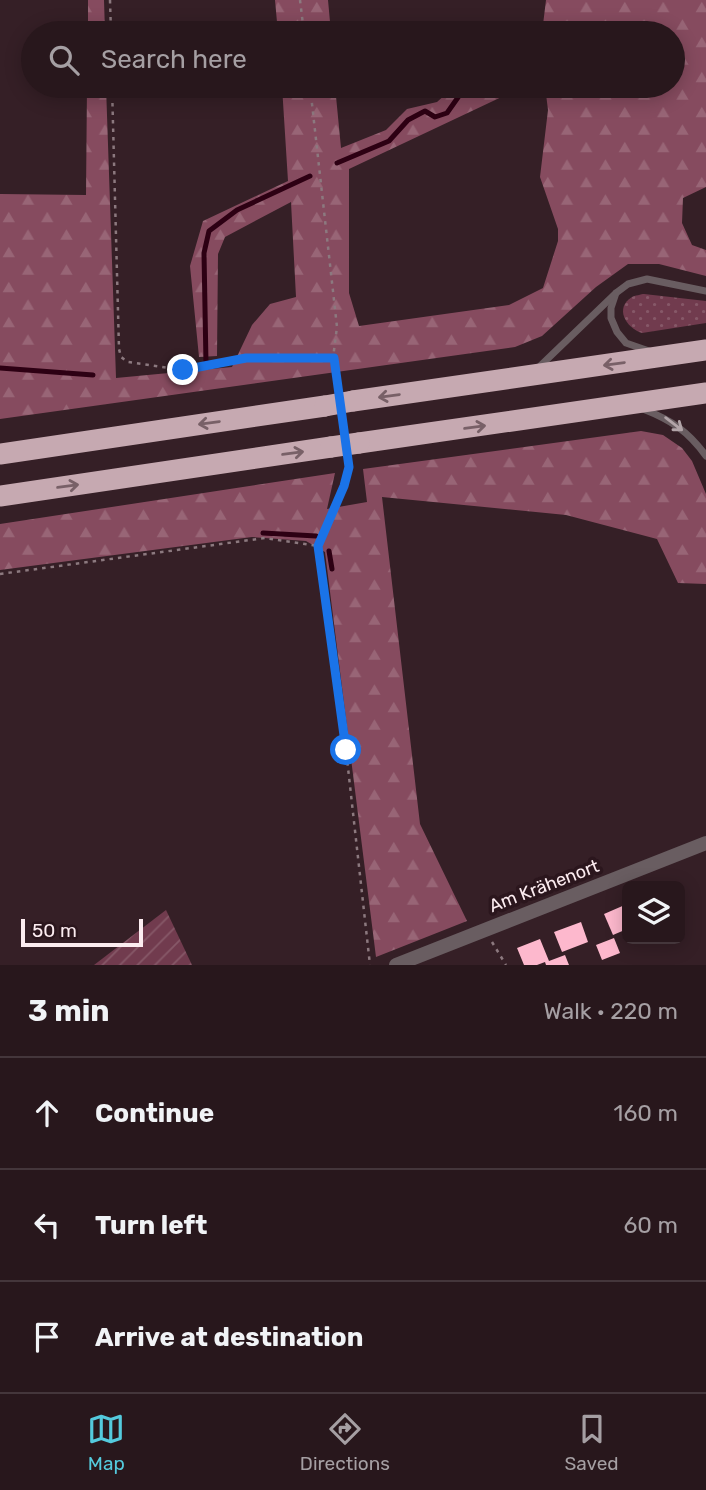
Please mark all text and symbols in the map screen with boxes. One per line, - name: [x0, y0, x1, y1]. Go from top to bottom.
- search box: [21, 21, 685, 98]
- icon: search: [45, 41, 83, 79]
- text: Search here: [101, 44, 247, 75]
- route end: [167, 354, 198, 385]
- one-way arrow: [603, 357, 626, 370]
- one-way arrow: [378, 390, 401, 403]
- one-way arrow: [198, 417, 221, 430]
- one-way arrow: [664, 417, 682, 432]
- one-way arrow: [463, 420, 486, 433]
- one-way arrow: [281, 446, 303, 459]
- one-way arrow: [56, 480, 78, 493]
- route start: [330, 734, 361, 765]
- street label: Am Krähenort: [486, 855, 602, 917]
- map controls: [622, 881, 685, 944]
- button: layers: [622, 881, 685, 944]
- scale bar: [21, 916, 144, 948]
- text: 50 m: [32, 919, 77, 942]
- text: 3 min: [28, 993, 110, 1029]
- text: Walk · 220 m: [544, 997, 678, 1025]
- icon: ahead: [28, 1094, 66, 1132]
- text: Continue: [95, 1098, 214, 1129]
- text: 160 m: [614, 1099, 678, 1127]
- icon: left: [28, 1206, 66, 1244]
- text: Turn left: [95, 1210, 207, 1241]
- text: 60 m: [623, 1211, 678, 1239]
- icon: arrive: [28, 1318, 66, 1356]
- text: Arrive at destination: [95, 1322, 363, 1353]
- tab: Map: [87, 1410, 125, 1475]
- tab: Directions: [300, 1410, 390, 1475]
- tab: Saved: [564, 1410, 619, 1475]

